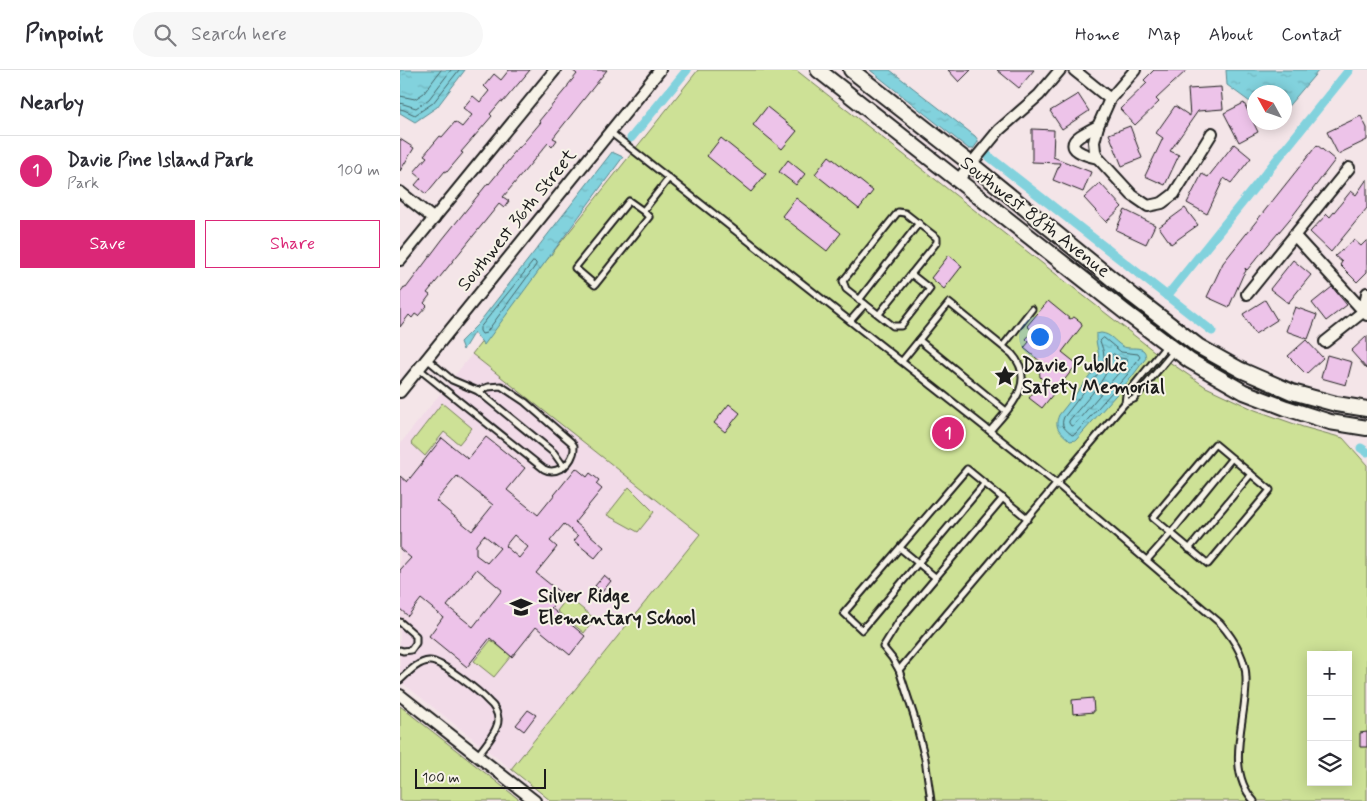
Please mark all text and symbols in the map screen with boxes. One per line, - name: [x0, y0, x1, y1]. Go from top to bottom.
- search box: [133, 12, 483, 57]
- text: Pinpoint: [25, 19, 103, 50]
- icon: search: [151, 21, 179, 49]
- text: Search here: [191, 22, 287, 47]
- text: Home: [1075, 23, 1120, 47]
- text: Map: [1148, 23, 1181, 47]
- text: About: [1209, 23, 1253, 47]
- text: Contact: [1281, 23, 1342, 47]
- north arrow: [1247, 85, 1292, 130]
- text: Nearby: [20, 89, 84, 117]
- street label: Southwest 36th Street: [452, 143, 582, 297]
- text: Davie Pine Island Park: [67, 148, 253, 173]
- street label: Southwest 88th Avenue: [955, 151, 1115, 283]
- text: 1: [32, 160, 40, 181]
- text: 100 m: [337, 160, 380, 181]
- text: Park: [67, 173, 99, 194]
- button: Save: [20, 220, 195, 268]
- button: Share: [205, 220, 380, 268]
- your location: [1027, 324, 1053, 350]
- place label: Davie Publlic Safety Memorial: [1022, 353, 1165, 401]
- place icon: Davie Publlic Safety Memorial: [992, 363, 1018, 389]
- pin: 1: [932, 414, 964, 452]
- place label: Silver Ridge Elementary School: [538, 584, 696, 631]
- school or university icon: Silver Ridge Elementary School: [508, 594, 534, 620]
- map controls: [1307, 651, 1352, 786]
- button: +: [1307, 651, 1352, 696]
- button: −: [1307, 696, 1352, 741]
- button: layers: [1307, 741, 1352, 786]
- scale bar: [415, 766, 546, 789]
- text: 100 m: [422, 769, 460, 787]

